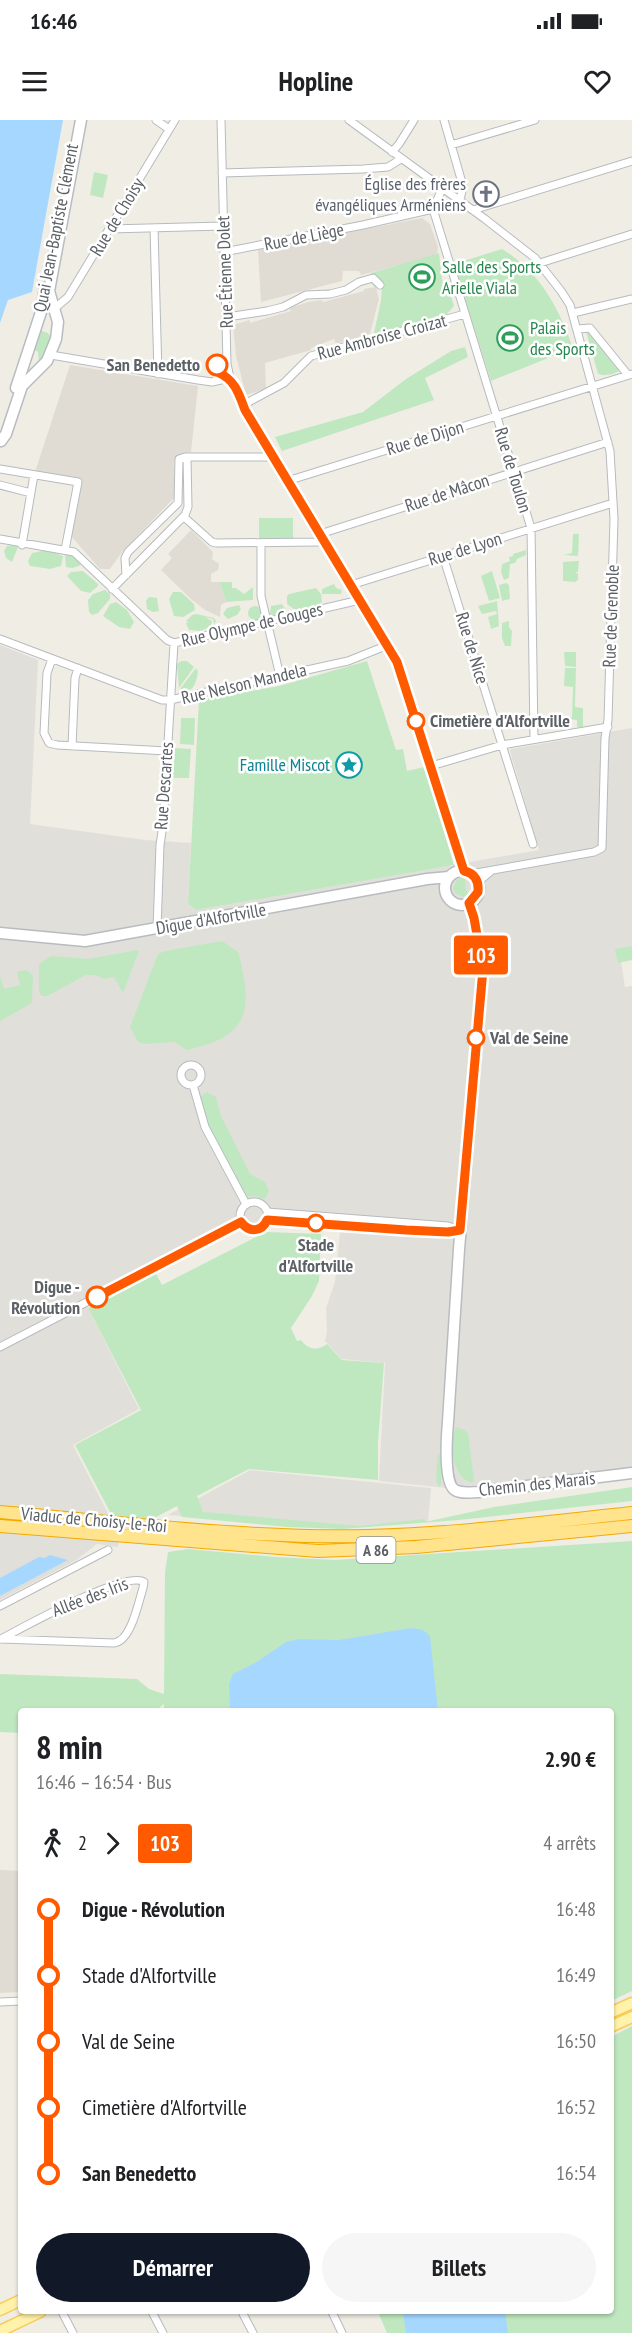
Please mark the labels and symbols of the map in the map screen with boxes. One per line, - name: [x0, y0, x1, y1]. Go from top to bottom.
- street label: Quai Jean-Baptiste Clément: [28, 142, 83, 314]
- place label: Église des frères évangéliques Arméniens: [315, 172, 466, 216]
- street label: Rue de Choisy: [84, 173, 149, 260]
- church icon: Église des frères évangéliques Arméniens: [471, 179, 501, 209]
- street label: Rue Étienne Dolet: [211, 215, 238, 329]
- street label: Rue de Liège: [262, 218, 346, 255]
- place label: Salle des Sports Arielle Viala: [442, 255, 541, 299]
- sports icon: Salle des Sports Arielle Viala: [407, 262, 437, 292]
- street label: Rue Ambroise Croizat: [315, 308, 449, 365]
- place label: Palais des Sports: [530, 316, 595, 360]
- sports icon: Palais des Sports: [495, 323, 525, 353]
- place label: San Benedetto: [106, 353, 200, 376]
- marker: San Benedetto: [206, 354, 228, 376]
- street label: Rue de Dijon: [383, 415, 466, 460]
- street label: Rue de Toulon: [490, 424, 537, 515]
- street label: Rue de Mâcon: [402, 468, 492, 517]
- street label: Rue de Lyon: [425, 527, 504, 571]
- street label: Rue de Grenoble: [597, 564, 624, 668]
- street label: Rue Olympe de Gouges: [179, 597, 325, 652]
- street label: Rue de Nice: [451, 609, 494, 687]
- street label: Rue Nelson Mandela: [179, 658, 309, 709]
- place label: Cimetière d'Alfortville: [430, 709, 570, 732]
- marker: Cimetière d'Alfortville: [407, 712, 425, 730]
- street label: Rue Descartes: [149, 741, 178, 831]
- place icon: Famille Miscot: [334, 750, 364, 780]
- place label: Famille Miscot: [240, 753, 330, 776]
- street label: Digue d'Alfortville: [154, 898, 268, 940]
- line badge: 103: [446, 936, 516, 974]
- place label: Val de Seine: [489, 1026, 569, 1049]
- marker: Val de Seine: [467, 1029, 485, 1047]
- marker: Stade d'Alfortville: [307, 1214, 325, 1232]
- place label: Stade d'Alfortville: [279, 1233, 354, 1277]
- place label: Digue - Révolution: [11, 1275, 80, 1319]
- marker: Digue - Révolution: [86, 1286, 108, 1308]
- street label: Chemin des Marais: [478, 1466, 596, 1501]
- street label: Viaduc de Choisy-le-Roi: [19, 1502, 168, 1537]
- road number: A 86: [356, 1537, 395, 1563]
- street label: Allée des Iris: [49, 1572, 131, 1622]

